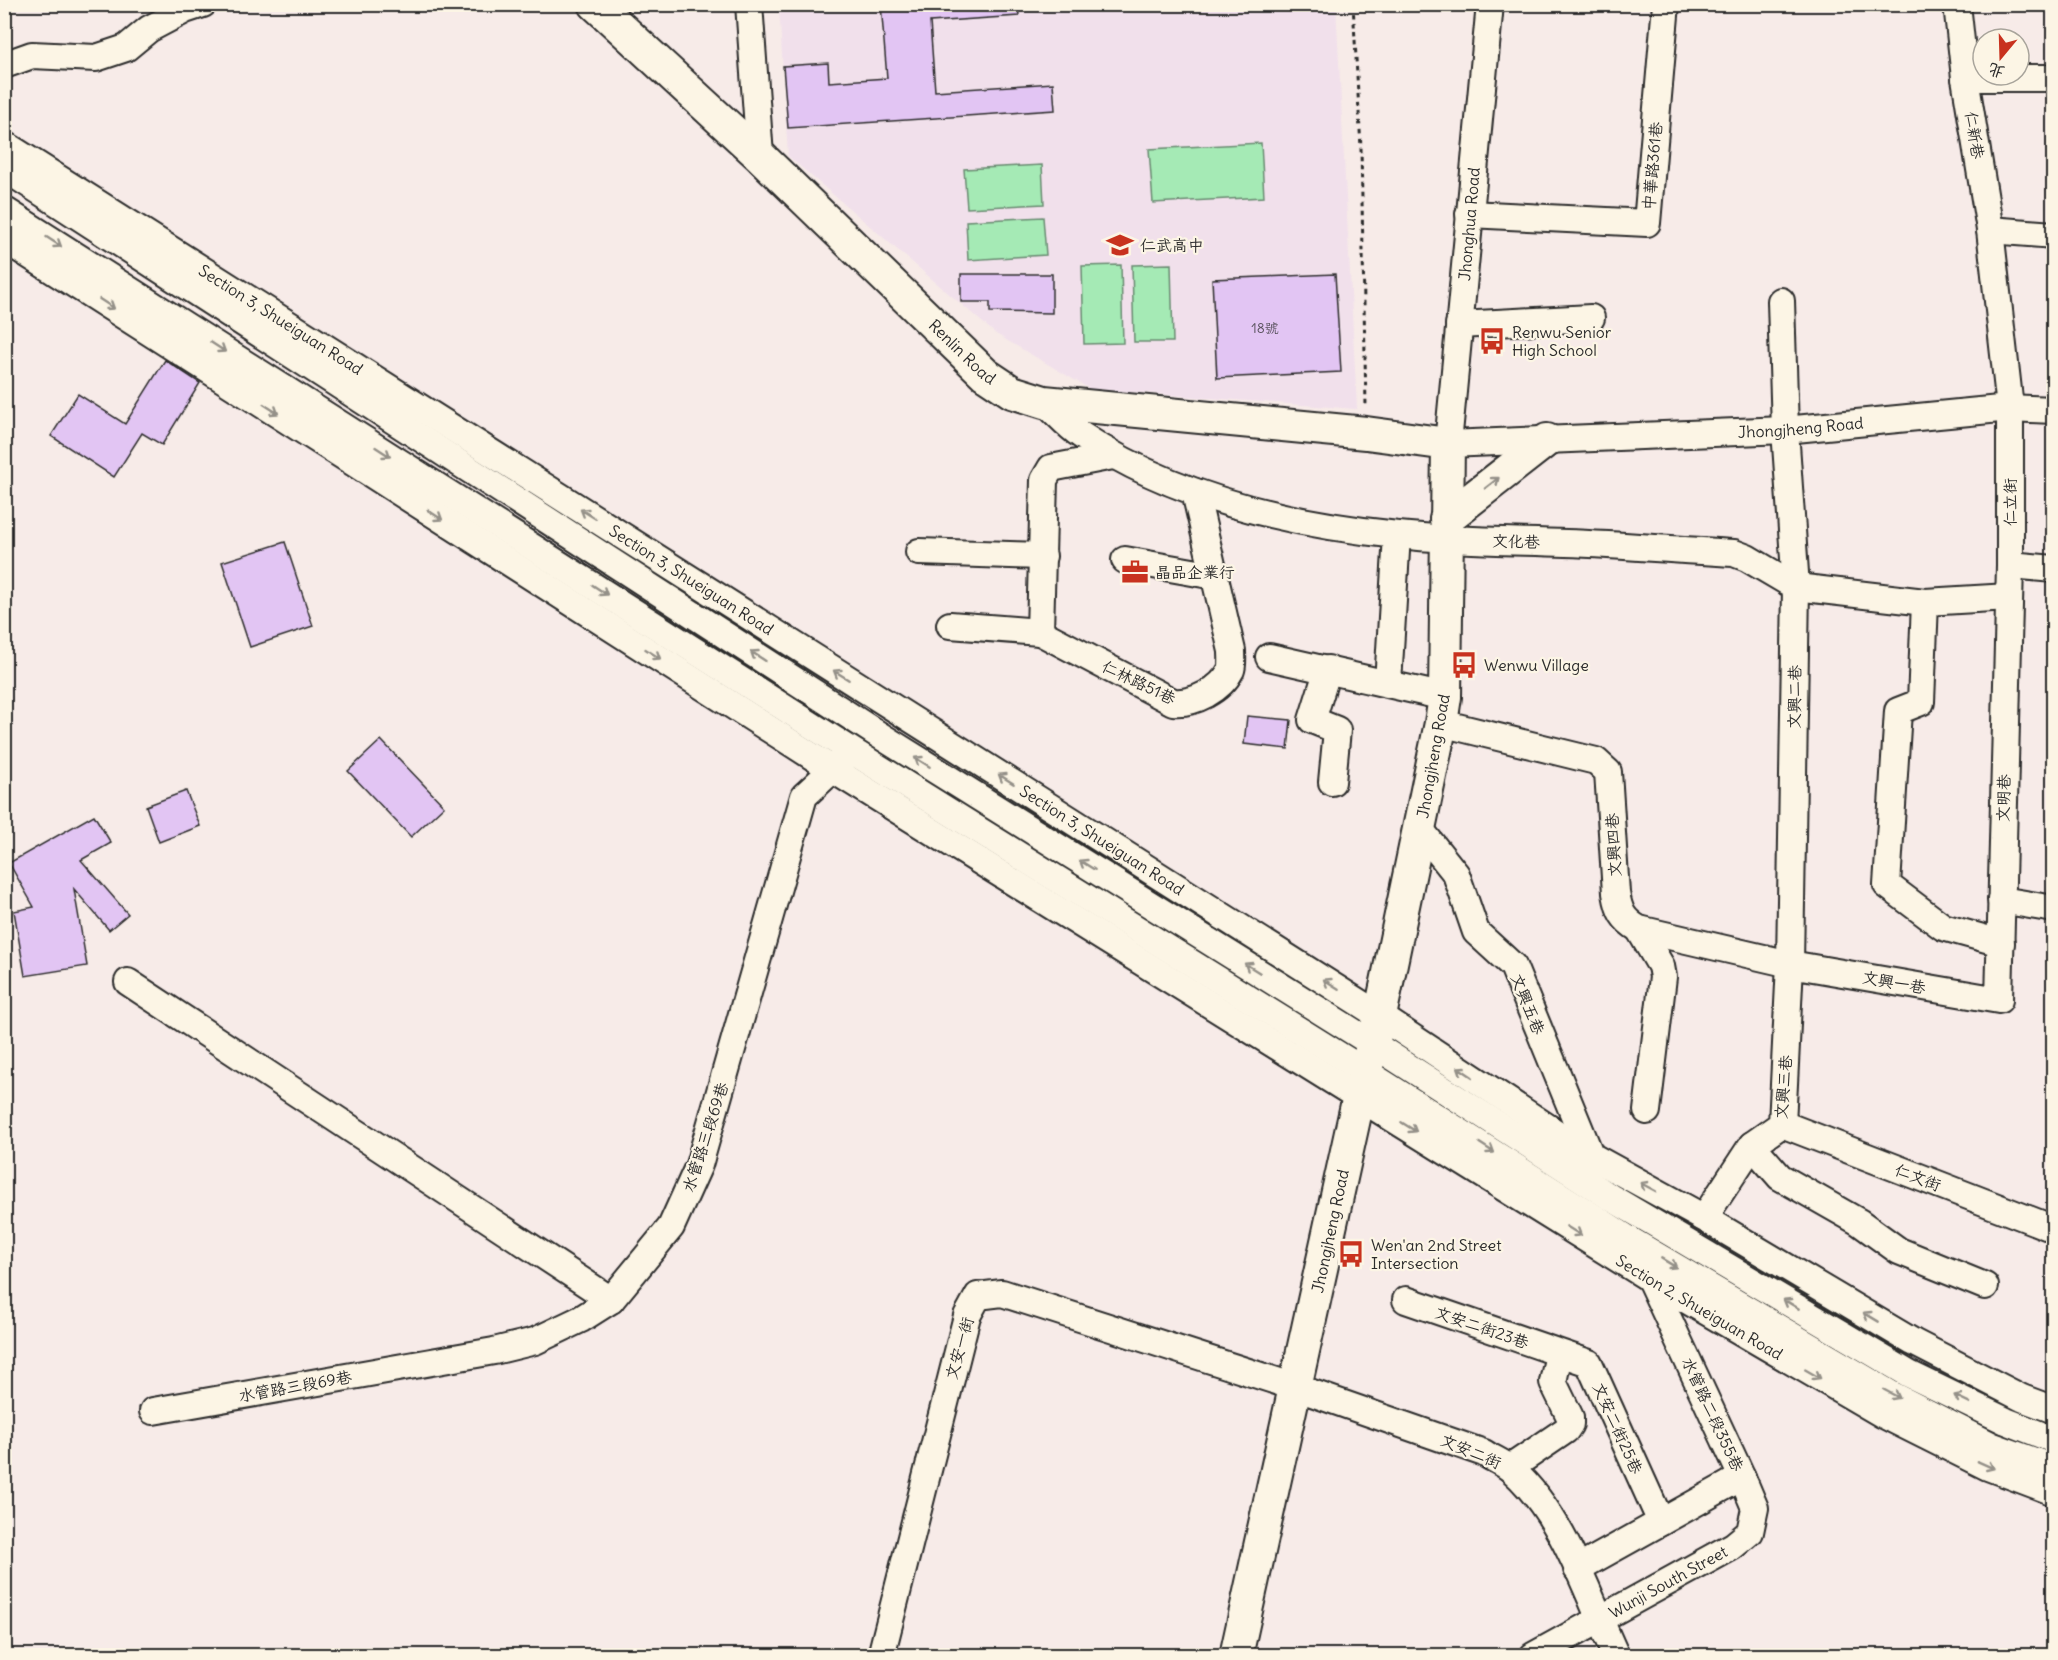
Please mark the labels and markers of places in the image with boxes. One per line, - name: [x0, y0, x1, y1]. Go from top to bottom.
- school or university icon: 仁武高中: [1105, 230, 1135, 260]
- place label: 仁武高中: [1140, 235, 1204, 255]
- place label: Renwu Senior High School: [1512, 322, 1612, 360]
- bus stop icon: Renwu Senior High School: [1477, 326, 1507, 356]
- office icon: 晶品企業行: [1120, 557, 1150, 587]
- place label: 晶品企業行: [1155, 562, 1235, 582]
- bus stop icon: Wenwu Village: [1449, 650, 1479, 680]
- place label: Wenwu Village: [1484, 655, 1589, 675]
- place label: Wen'an 2nd Street Intersection: [1371, 1235, 1502, 1273]
- bus stop icon: Wen'an 2nd Street Intersection: [1336, 1239, 1366, 1269]

